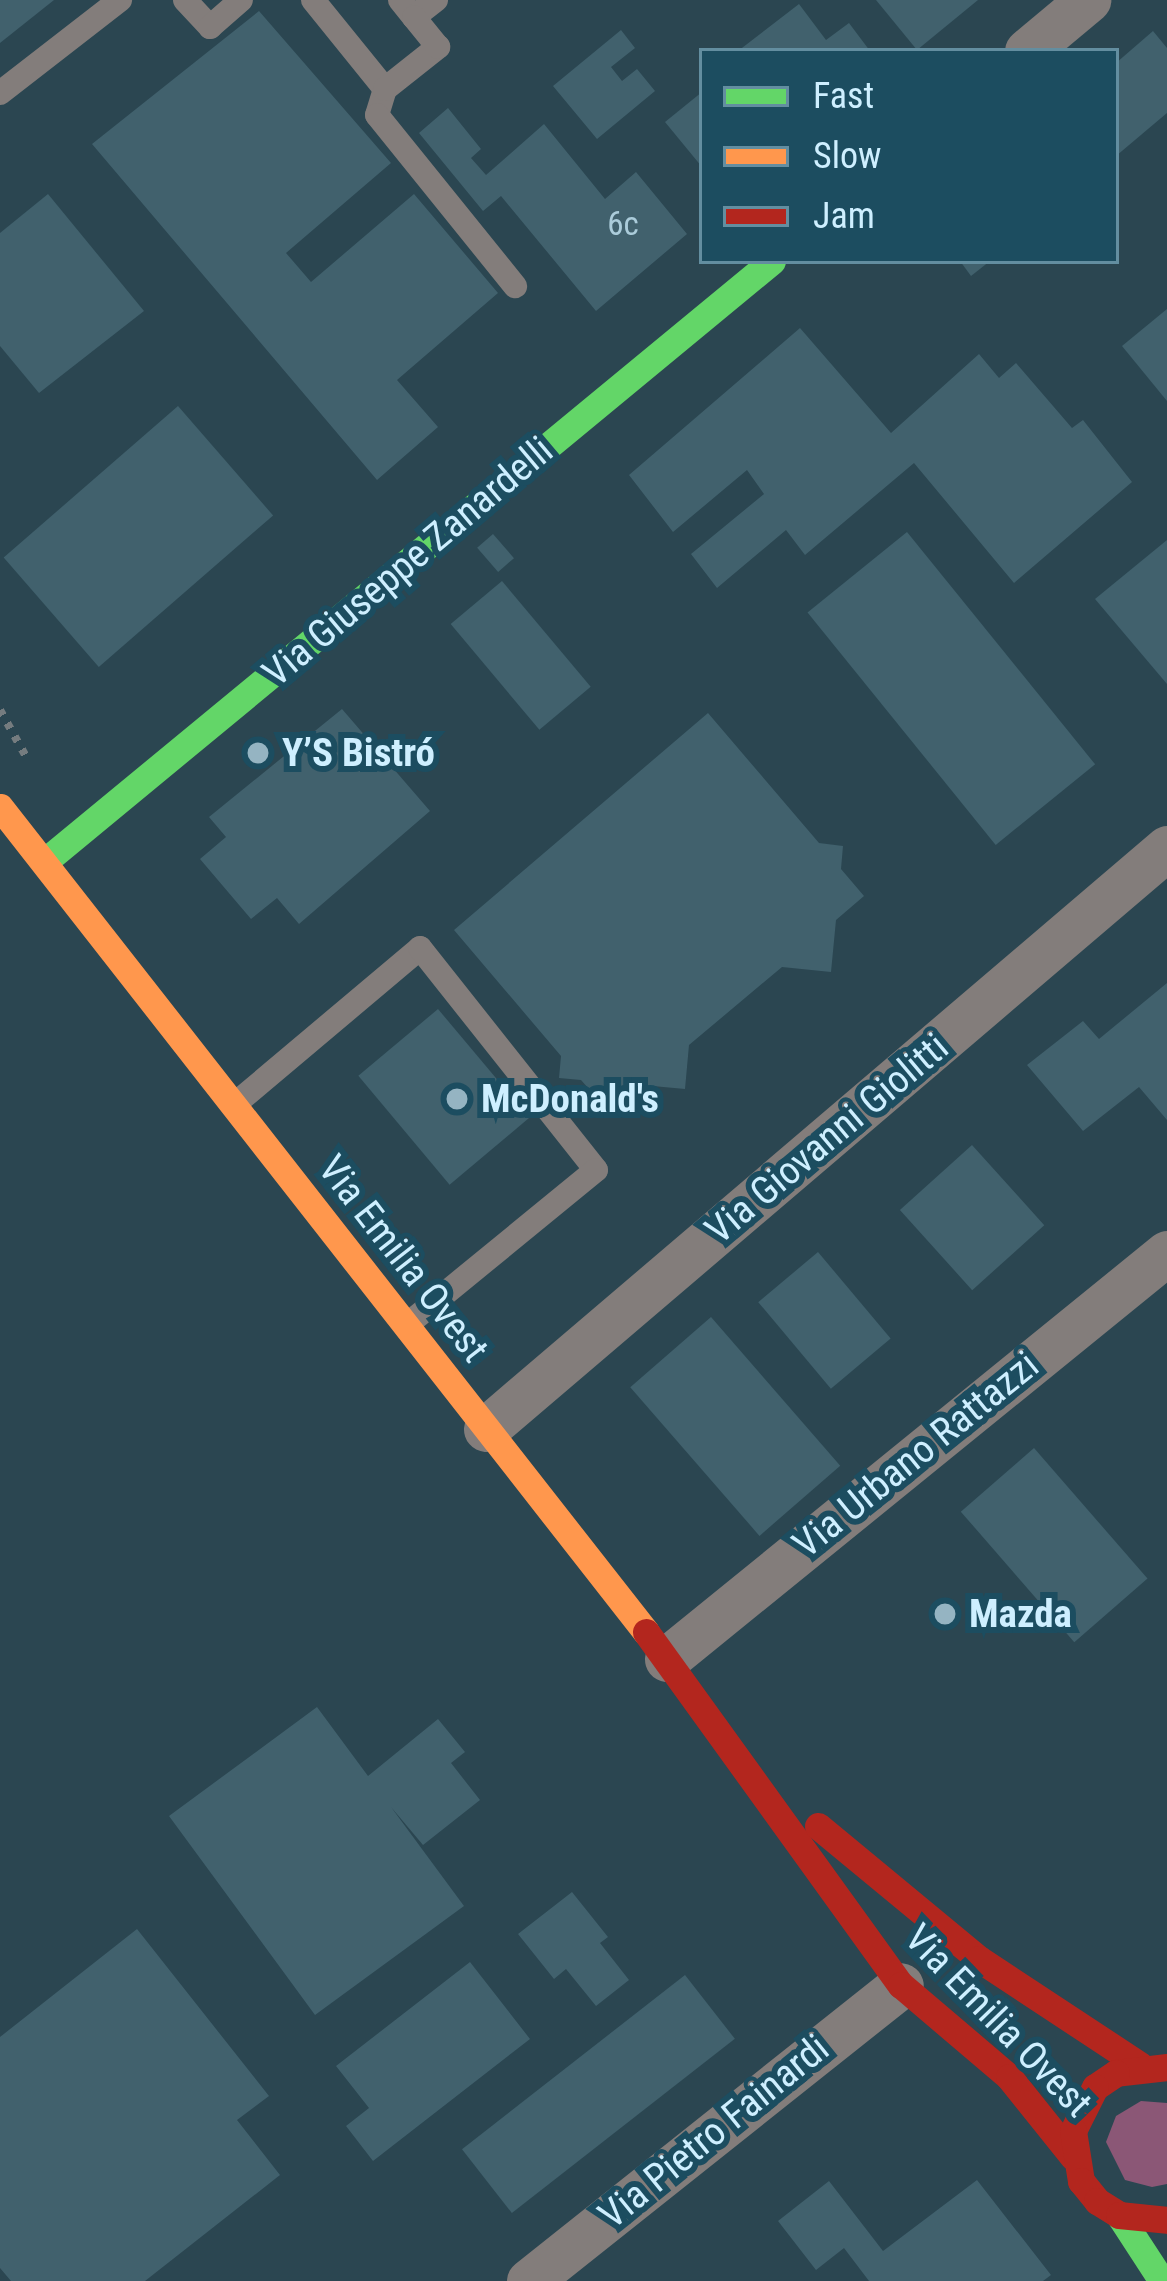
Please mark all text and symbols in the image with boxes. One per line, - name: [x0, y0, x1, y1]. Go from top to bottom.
- legend: [699, 48, 1119, 264]
- text: Fast: [813, 75, 874, 117]
- text: Slow: [813, 135, 881, 177]
- text: Jam: [813, 195, 875, 237]
- house number: 6c: [607, 204, 639, 244]
- street label: Via Giuseppe Zanardelli: [254, 427, 562, 697]
- place label: Y’S Bistró: [282, 730, 435, 776]
- marker: Y’S Bistró: [245, 740, 271, 766]
- street label: Via Giovanni Giolitti: [696, 1024, 958, 1254]
- place label: McDonald's: [481, 1076, 659, 1122]
- marker: McDonald's: [444, 1086, 470, 1112]
- street label: Via Emilia Ovest: [308, 1146, 498, 1372]
- street label: Via Urbano Rattazzi: [784, 1342, 1048, 1568]
- place label: Mazda: [969, 1591, 1072, 1637]
- marker: Mazda: [932, 1601, 958, 1627]
- street label: Via Emilia Ovest: [895, 1915, 1101, 2127]
- street label: Via Pietro Fainardi: [590, 2025, 838, 2239]

